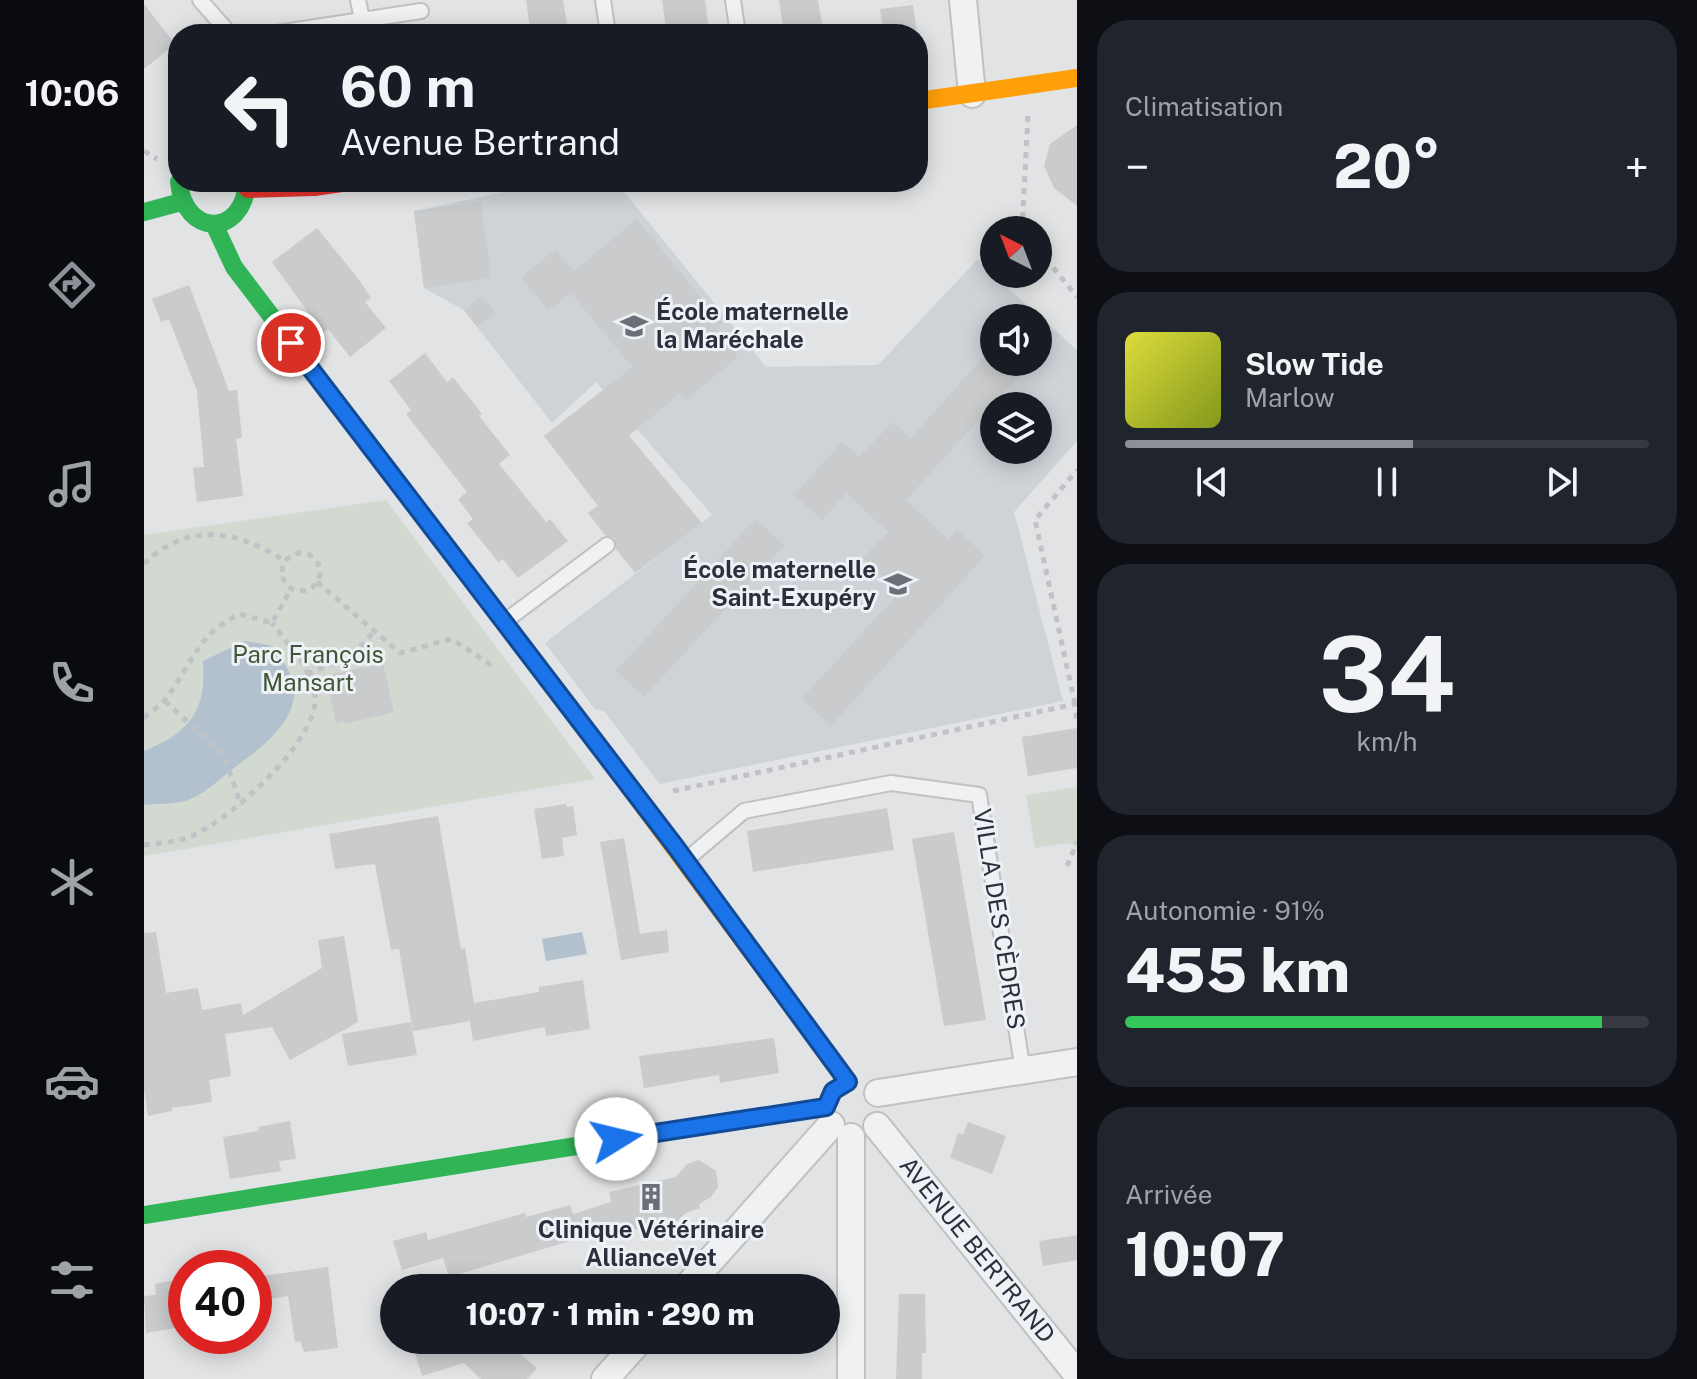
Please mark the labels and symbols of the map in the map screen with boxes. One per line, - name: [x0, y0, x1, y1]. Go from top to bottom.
- north arrow: [980, 216, 1052, 288]
- place label: École maternelle la Maréchale: [656, 297, 849, 353]
- pin: [257, 309, 325, 377]
- school or university icon: École maternelle la Maréchale: [619, 311, 649, 341]
- place label: École maternelle Saint-Exupéry: [683, 555, 876, 611]
- school or university icon: École maternelle Saint-Exupéry: [883, 569, 913, 599]
- park label: Parc François Mansart: [232, 640, 384, 696]
- street label: VILLA DES CÈDRES: [969, 807, 1031, 1031]
- position arrow: [574, 1097, 658, 1181]
- street label: AVENUE BERTRAND: [894, 1151, 1061, 1348]
- building icon: Clinique Vétérinaire AllianceVet: [636, 1182, 666, 1212]
- place label: Clinique Vétérinaire AllianceVet: [538, 1215, 764, 1271]
- speed limit sign: 40: [168, 1250, 272, 1354]

